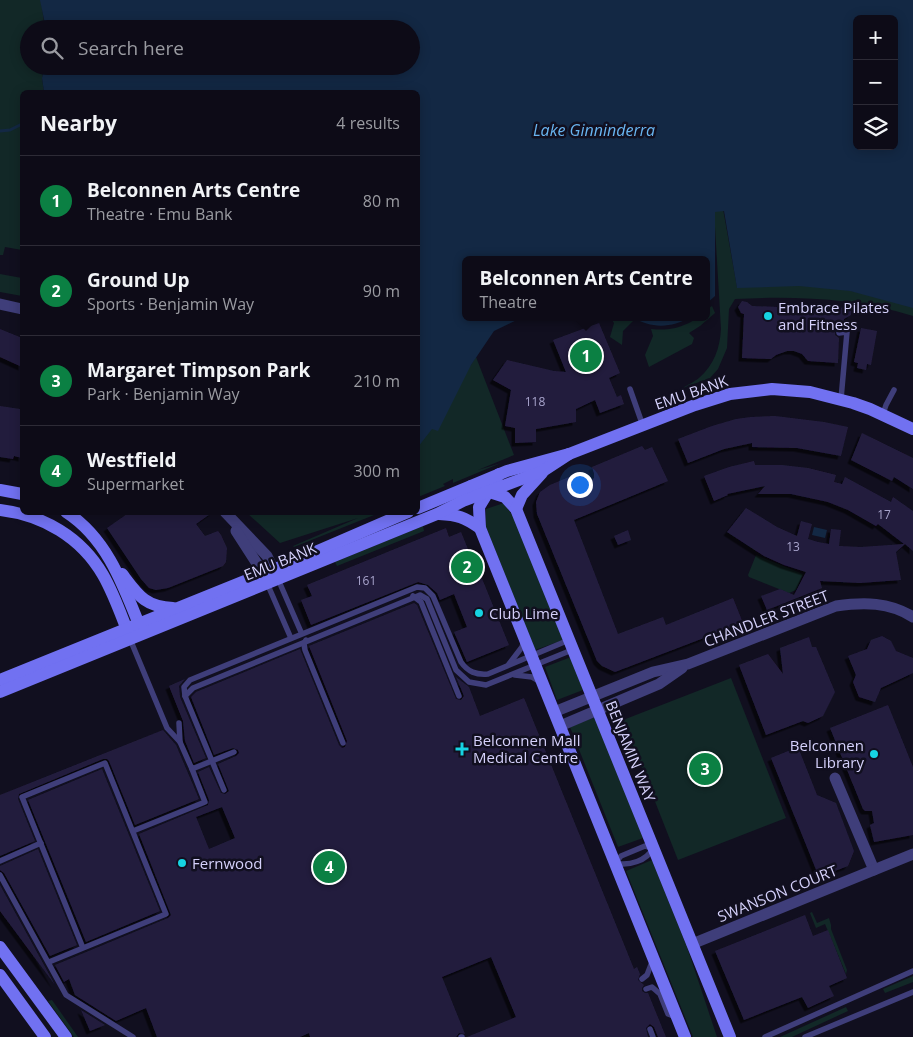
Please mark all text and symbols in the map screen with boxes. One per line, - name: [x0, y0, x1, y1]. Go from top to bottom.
- map controls: [853, 15, 898, 150]
- button: +: [853, 15, 898, 60]
- search box: [20, 20, 420, 75]
- icon: search: [38, 34, 66, 62]
- text: Search here: [78, 35, 184, 61]
- button: −: [853, 60, 898, 105]
- button: layers: [853, 105, 898, 150]
- text: Nearby: [40, 109, 117, 137]
- text: 4 results: [336, 112, 400, 134]
- water label: Lake Ginninderra: [533, 119, 655, 141]
- text: Belconnen Arts Centre: [87, 177, 300, 203]
- text: 1: [51, 190, 61, 212]
- text: 80 m: [363, 190, 400, 212]
- text: Theatre · Emu Bank: [87, 203, 232, 225]
- popup: [462, 256, 710, 321]
- text: Belconnen Arts Centre: [479, 265, 693, 291]
- text: Ground Up: [87, 267, 189, 293]
- text: 2: [51, 280, 61, 302]
- text: 90 m: [363, 280, 400, 302]
- text: Theatre: [479, 291, 537, 313]
- text: Sports · Benjamin Way: [87, 293, 254, 315]
- place label: Embrace Pilates and Fitness: [778, 297, 889, 334]
- marker: Embrace Pilates and Fitness: [762, 310, 774, 322]
- pin: 1: [570, 337, 602, 375]
- text: Margaret Timpson Park: [87, 357, 310, 383]
- text: 3: [51, 370, 61, 392]
- text: 210 m: [354, 370, 400, 392]
- street label: EMU BANK: [652, 370, 731, 414]
- text: Park · Benjamin Way: [87, 383, 240, 405]
- house number: 118: [525, 393, 545, 410]
- text: Westfield: [87, 447, 176, 473]
- text: 4: [51, 460, 61, 482]
- text: 300 m: [354, 460, 400, 482]
- your location: [567, 472, 593, 498]
- text: Supermarket: [87, 473, 184, 495]
- house number: 17: [877, 506, 891, 523]
- street label: EMU BANK: [241, 537, 320, 585]
- house number: 13: [786, 538, 800, 555]
- pin: 2: [451, 548, 483, 586]
- house number: 161: [356, 572, 376, 589]
- street label: CHANDLER STREET: [701, 585, 832, 651]
- place label: Club Lime: [489, 603, 558, 623]
- marker: Club Lime: [473, 607, 485, 619]
- street label: BENJAMIN WAY: [602, 697, 661, 805]
- place label: Belconnen Mall Medical Centre: [473, 730, 580, 767]
- place label: Belconnen Library: [790, 735, 864, 772]
- marker: Belconnen Mall Medical Centre: [455, 742, 469, 756]
- marker: Belconnen Library: [868, 748, 880, 760]
- pin: 3: [689, 750, 721, 788]
- pin: 4: [313, 848, 345, 886]
- place label: Fernwood: [192, 853, 262, 873]
- marker: Fernwood: [176, 857, 188, 869]
- street label: SWANSON COURT: [714, 860, 841, 926]

